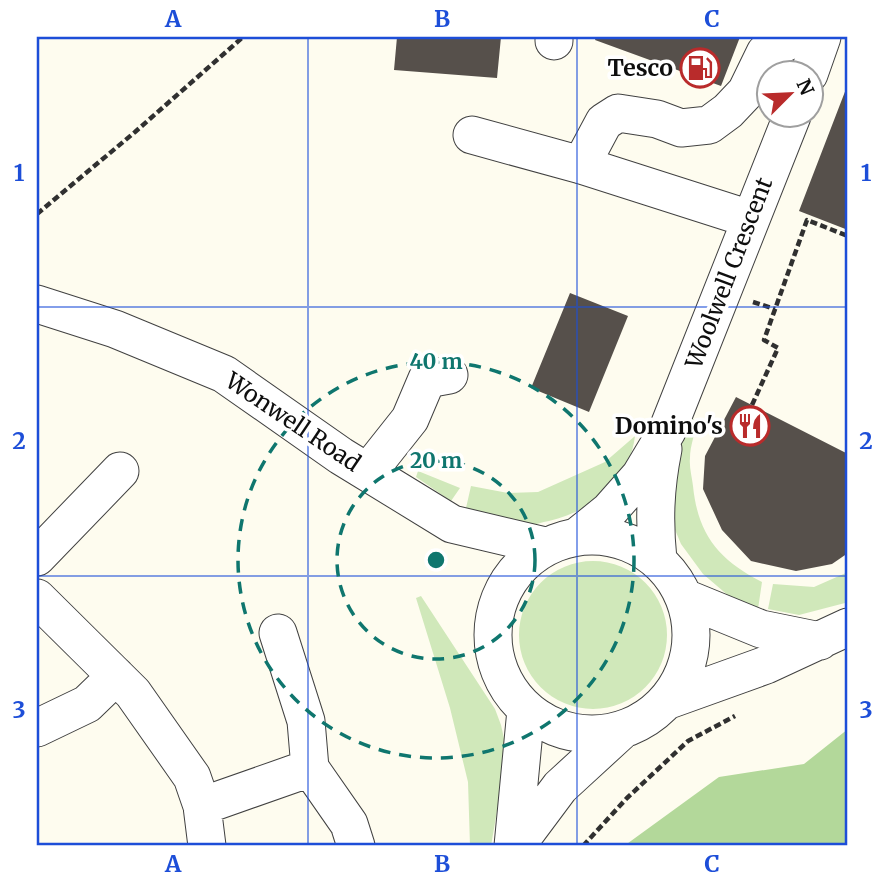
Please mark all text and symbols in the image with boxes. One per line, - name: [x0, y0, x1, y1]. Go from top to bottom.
- text: A: [164, 4, 182, 33]
- text: B: [434, 4, 450, 33]
- text: C: [704, 4, 720, 33]
- fuel station icon: Tesco: [679, 47, 721, 89]
- place label: Tesco: [607, 53, 673, 82]
- north arrow: [756, 60, 826, 130]
- text: N: [792, 75, 820, 99]
- text: 1: [14, 158, 25, 187]
- text: 1: [861, 158, 872, 187]
- street label: Woolwell Crescent: [678, 173, 778, 373]
- text: 40 m: [409, 348, 463, 375]
- street label: Wonwell Road: [219, 365, 367, 478]
- restaurant icon: Domino's: [729, 405, 771, 447]
- place label: Domino's: [615, 411, 723, 440]
- text: 2: [12, 426, 26, 455]
- text: 2: [859, 426, 873, 455]
- text: 20 m: [410, 447, 462, 474]
- centre of rings: [424, 548, 448, 572]
- text: 3: [12, 695, 26, 724]
- text: 3: [859, 695, 873, 724]
- text: A: [164, 849, 182, 878]
- text: B: [434, 849, 450, 878]
- text: C: [704, 849, 720, 878]

